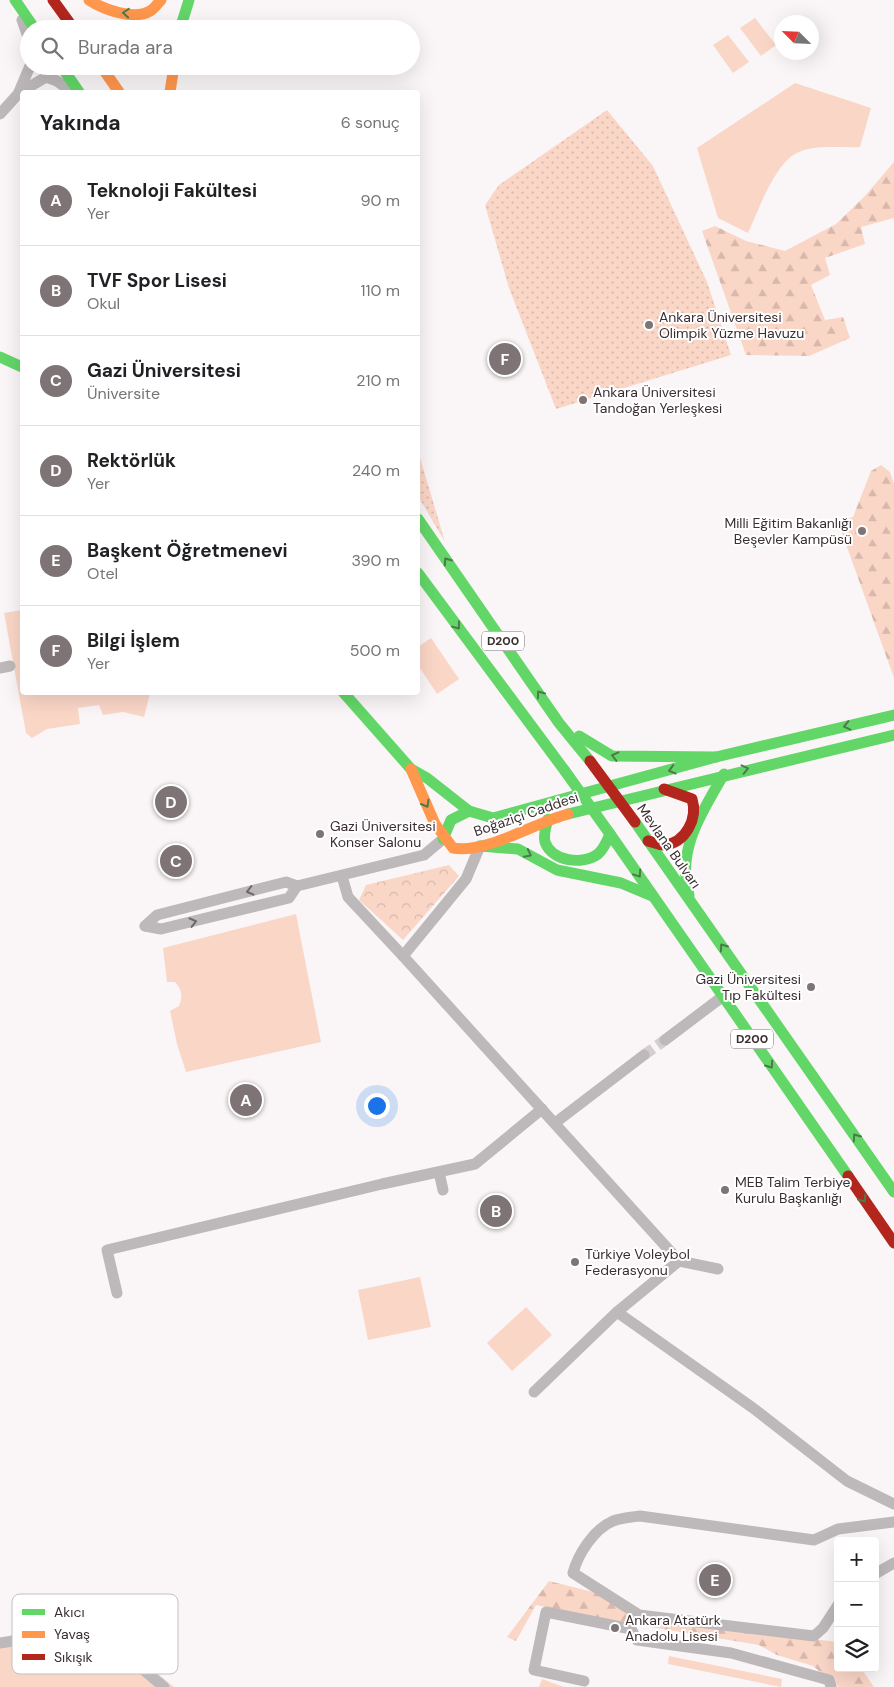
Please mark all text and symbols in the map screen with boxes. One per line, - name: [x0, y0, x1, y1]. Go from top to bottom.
- one-way arrow: [121, 8, 129, 19]
- north arrow: [774, 15, 819, 60]
- search box: [20, 20, 420, 75]
- icon: search: [38, 34, 66, 62]
- text: Burada ara: [78, 35, 173, 60]
- text: Yakında: [40, 109, 121, 137]
- text: 6 sonuç: [341, 112, 400, 133]
- text: Teknoloji Fakültesi: [87, 178, 257, 203]
- text: A: [50, 190, 62, 211]
- text: 90 m: [360, 190, 400, 211]
- text: Yer: [87, 203, 110, 224]
- text: TVF Spor Lisesi: [87, 268, 227, 293]
- text: B: [51, 280, 61, 301]
- text: 110 m: [361, 280, 400, 301]
- text: Okul: [87, 293, 120, 314]
- place label: Ankara Üniversitesi Olimpik Yüzme Havuzu: [659, 308, 804, 342]
- marker: Ankara Üniversitesi Olimpik Yüzme Havuzu: [643, 319, 655, 331]
- pin: F: [489, 340, 521, 378]
- text: Gazi Üniversitesi: [87, 358, 241, 383]
- text: C: [50, 370, 62, 391]
- text: 210 m: [356, 370, 400, 391]
- text: Üniversite: [87, 383, 160, 404]
- place label: Ankara Üniversitesi Tandoğan Yerleşkesi: [593, 383, 722, 417]
- marker: Ankara Üniversitesi Tandoğan Yerleşkesi: [577, 394, 589, 406]
- text: Rektörlük: [87, 448, 176, 473]
- text: D: [50, 460, 62, 481]
- text: 240 m: [352, 460, 400, 481]
- text: Yer: [87, 473, 110, 494]
- place label: Milli Eğitim Bakanlığı Beşevler Kampüsü: [724, 514, 852, 548]
- marker: Milli Eğitim Bakanlığı Beşevler Kampüsü: [856, 525, 868, 537]
- text: Başkent Öğretmenevi: [87, 538, 288, 563]
- text: E: [51, 550, 61, 571]
- text: 390 m: [352, 550, 400, 571]
- one-way arrow: [444, 557, 453, 567]
- text: Otel: [87, 563, 118, 584]
- one-way arrow: [451, 621, 460, 630]
- text: Bilgi İşlem: [87, 628, 180, 653]
- road number: D200: [482, 631, 524, 650]
- text: F: [52, 640, 60, 661]
- text: 500 m: [350, 640, 400, 661]
- text: Yer: [87, 653, 110, 674]
- one-way arrow: [537, 691, 546, 700]
- one-way arrow: [842, 720, 851, 731]
- one-way arrow: [611, 751, 620, 762]
- one-way arrow: [668, 764, 677, 774]
- one-way arrow: [741, 764, 750, 775]
- pin: D: [155, 783, 187, 821]
- street label: Boğaziçi Caddesi: [471, 788, 581, 840]
- one-way arrow: [419, 799, 429, 808]
- street label: Mevlana Bulvarı: [633, 800, 705, 892]
- place label: Gazi Üniversitesi Konser Salonu: [330, 817, 436, 851]
- marker: Gazi Üniversitesi Konser Salonu: [314, 828, 326, 840]
- pin: C: [160, 842, 192, 880]
- one-way arrow: [522, 848, 531, 858]
- one-way arrow: [631, 869, 641, 878]
- one-way arrow: [246, 886, 255, 896]
- one-way arrow: [188, 917, 196, 927]
- one-way arrow: [720, 944, 728, 953]
- place label: Gazi Üniversitesi Tıp Fakültesi: [695, 970, 801, 1004]
- marker: Gazi Üniversitesi Tıp Fakültesi: [805, 981, 817, 993]
- road number: D200: [731, 1030, 773, 1048]
- one-way arrow: [764, 1059, 773, 1069]
- pin: A: [230, 1081, 262, 1119]
- your location: [364, 1093, 390, 1119]
- one-way arrow: [853, 1133, 862, 1143]
- place label: MEB Talim Terbiye Kurulu Başkanlığı: [735, 1173, 850, 1207]
- marker: MEB Talim Terbiye Kurulu Başkanlığı: [719, 1184, 731, 1196]
- pin: B: [480, 1192, 512, 1230]
- one-way arrow: [857, 1193, 866, 1202]
- place label: Türkiye Voleybol Federasyonu: [585, 1245, 690, 1279]
- marker: Türkiye Voleybol Federasyonu: [569, 1256, 581, 1268]
- map controls: [834, 1537, 879, 1672]
- button: +: [834, 1537, 879, 1582]
- pin: E: [699, 1561, 731, 1599]
- button: −: [834, 1582, 879, 1627]
- legend: [12, 1594, 178, 1674]
- text: Akıcı: [54, 1603, 85, 1621]
- place label: Ankara Atatürk Anadolu Lisesi: [625, 1611, 721, 1645]
- marker: Ankara Atatürk Anadolu Lisesi: [609, 1622, 621, 1634]
- text: Yavaş: [54, 1625, 90, 1643]
- button: layers: [834, 1627, 879, 1672]
- text: Sıkışık: [54, 1648, 93, 1666]

